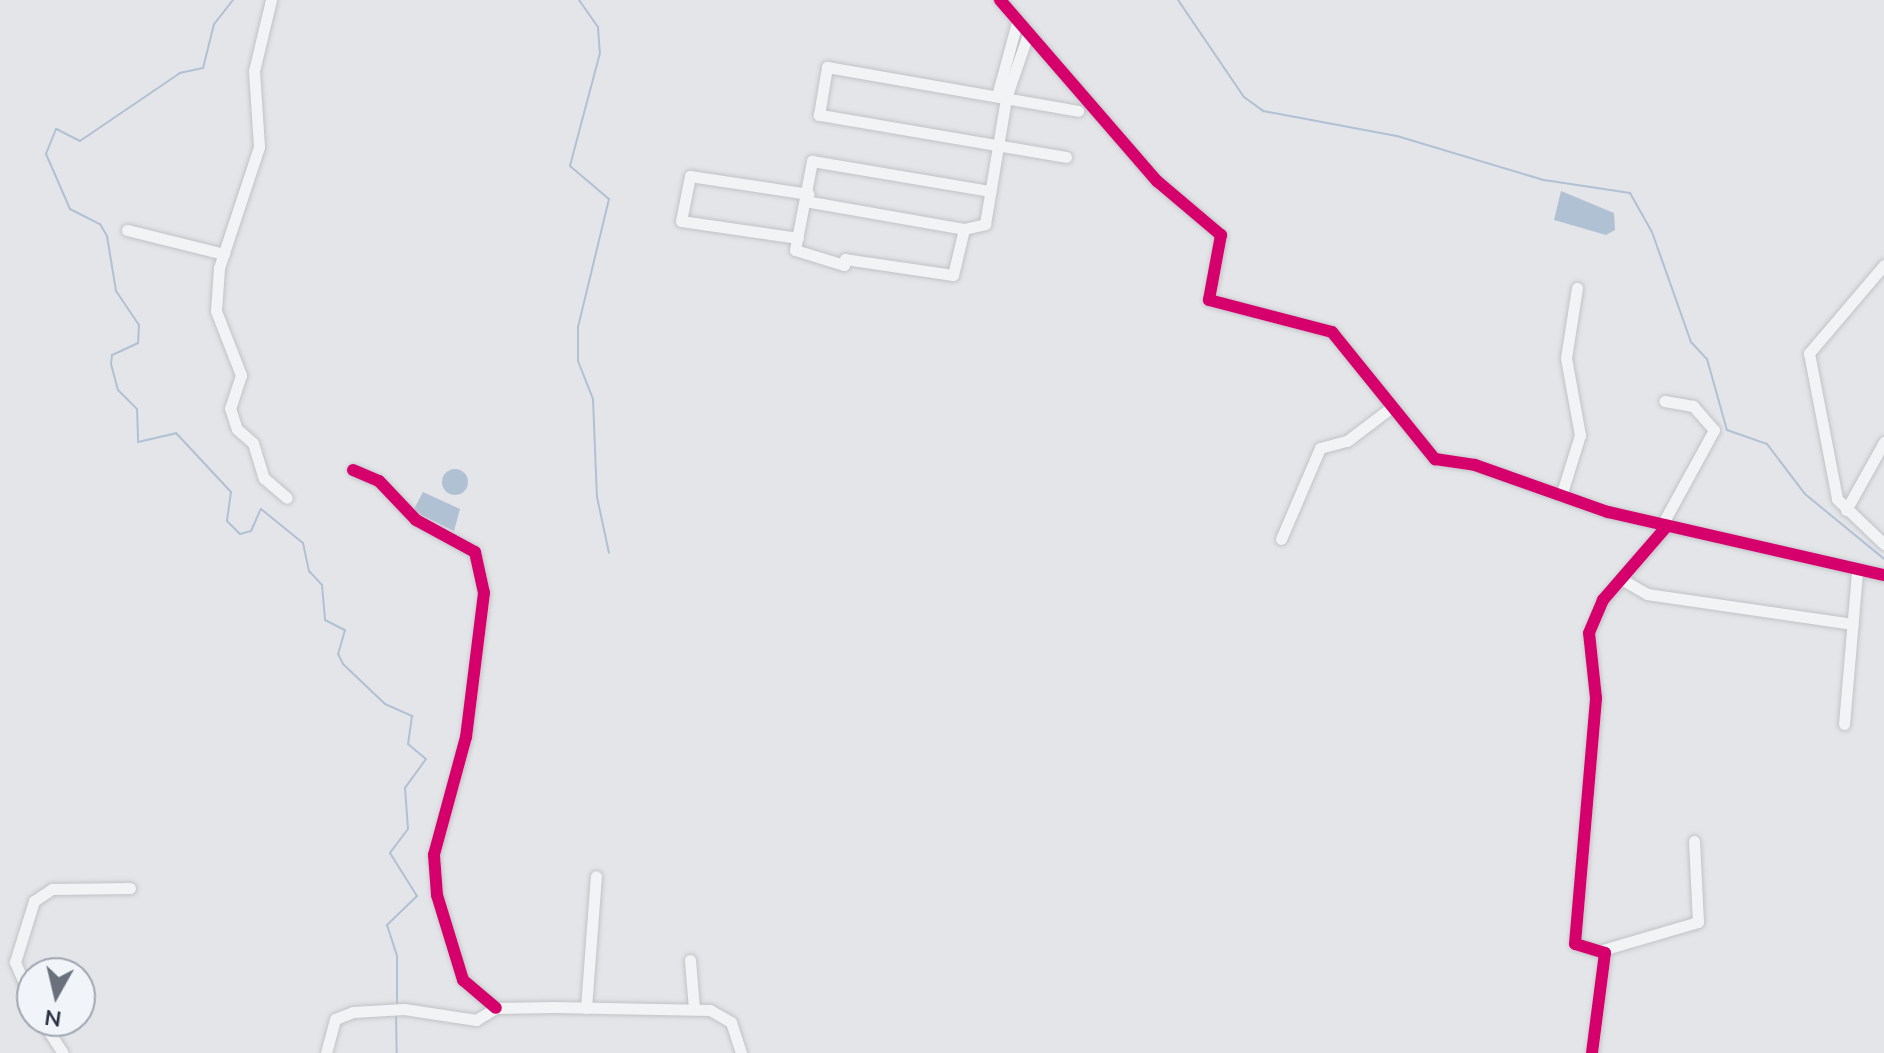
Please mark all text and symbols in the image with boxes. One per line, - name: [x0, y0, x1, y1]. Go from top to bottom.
- north arrow: [16, 957, 96, 1037]
- text: N: [43, 1004, 63, 1034]

